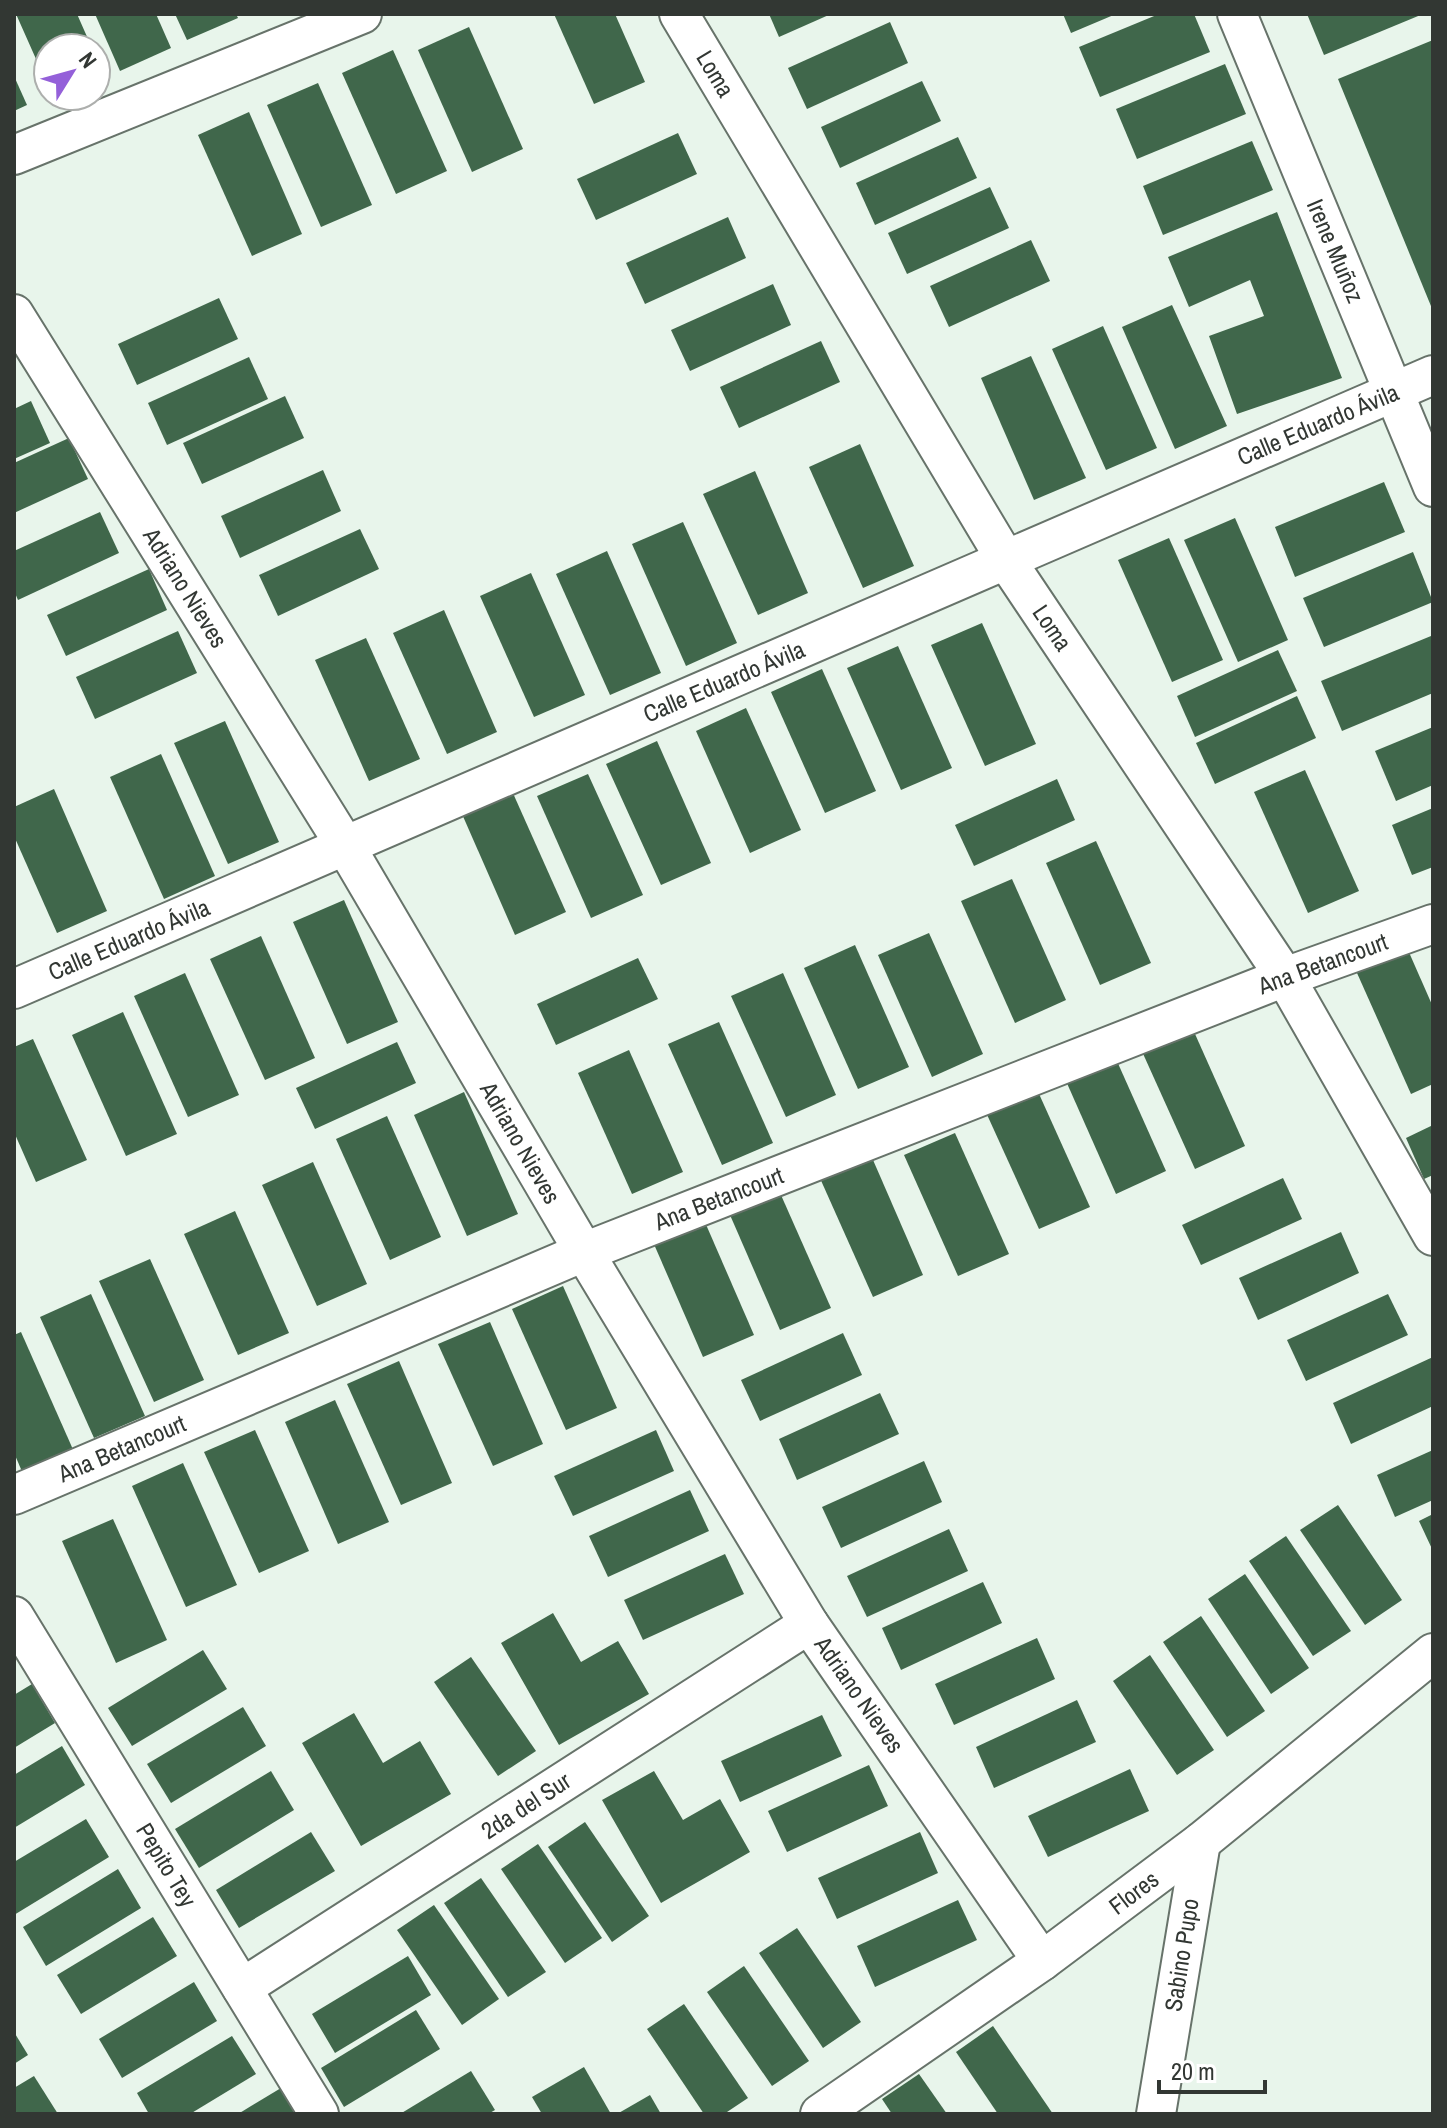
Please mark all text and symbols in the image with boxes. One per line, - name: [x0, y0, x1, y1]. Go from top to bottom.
- north arrow: [32, 32, 112, 112]
- street label: Loma: [689, 44, 742, 103]
- text: N: [72, 46, 104, 74]
- street label: Irene Muñoz: [1300, 194, 1372, 307]
- street label: Calle Eduardo Ávila: [1232, 376, 1403, 473]
- street label: Adriano Nieves: [136, 521, 235, 653]
- street label: Loma: [1026, 598, 1080, 657]
- street label: Calle Eduardo Ávila: [638, 633, 809, 730]
- street label: Calle Eduardo Ávila: [43, 891, 214, 988]
- street label: Ana Betancourt: [1253, 925, 1392, 1002]
- street label: Adriano Nieves: [473, 1075, 569, 1209]
- street label: Ana Betancourt: [649, 1159, 788, 1238]
- street label: Ana Betancourt: [52, 1407, 191, 1490]
- street label: Adriano Nieves: [807, 1629, 912, 1759]
- street label: 2da del Sur: [475, 1764, 577, 1846]
- street label: Pepito Tey: [129, 1817, 205, 1913]
- street label: Flores: [1102, 1863, 1165, 1921]
- street label: Sabino Pupo: [1156, 1896, 1206, 2014]
- scale bar: [1159, 2044, 1265, 2094]
- text: 20 m: [1171, 2055, 1215, 2087]

